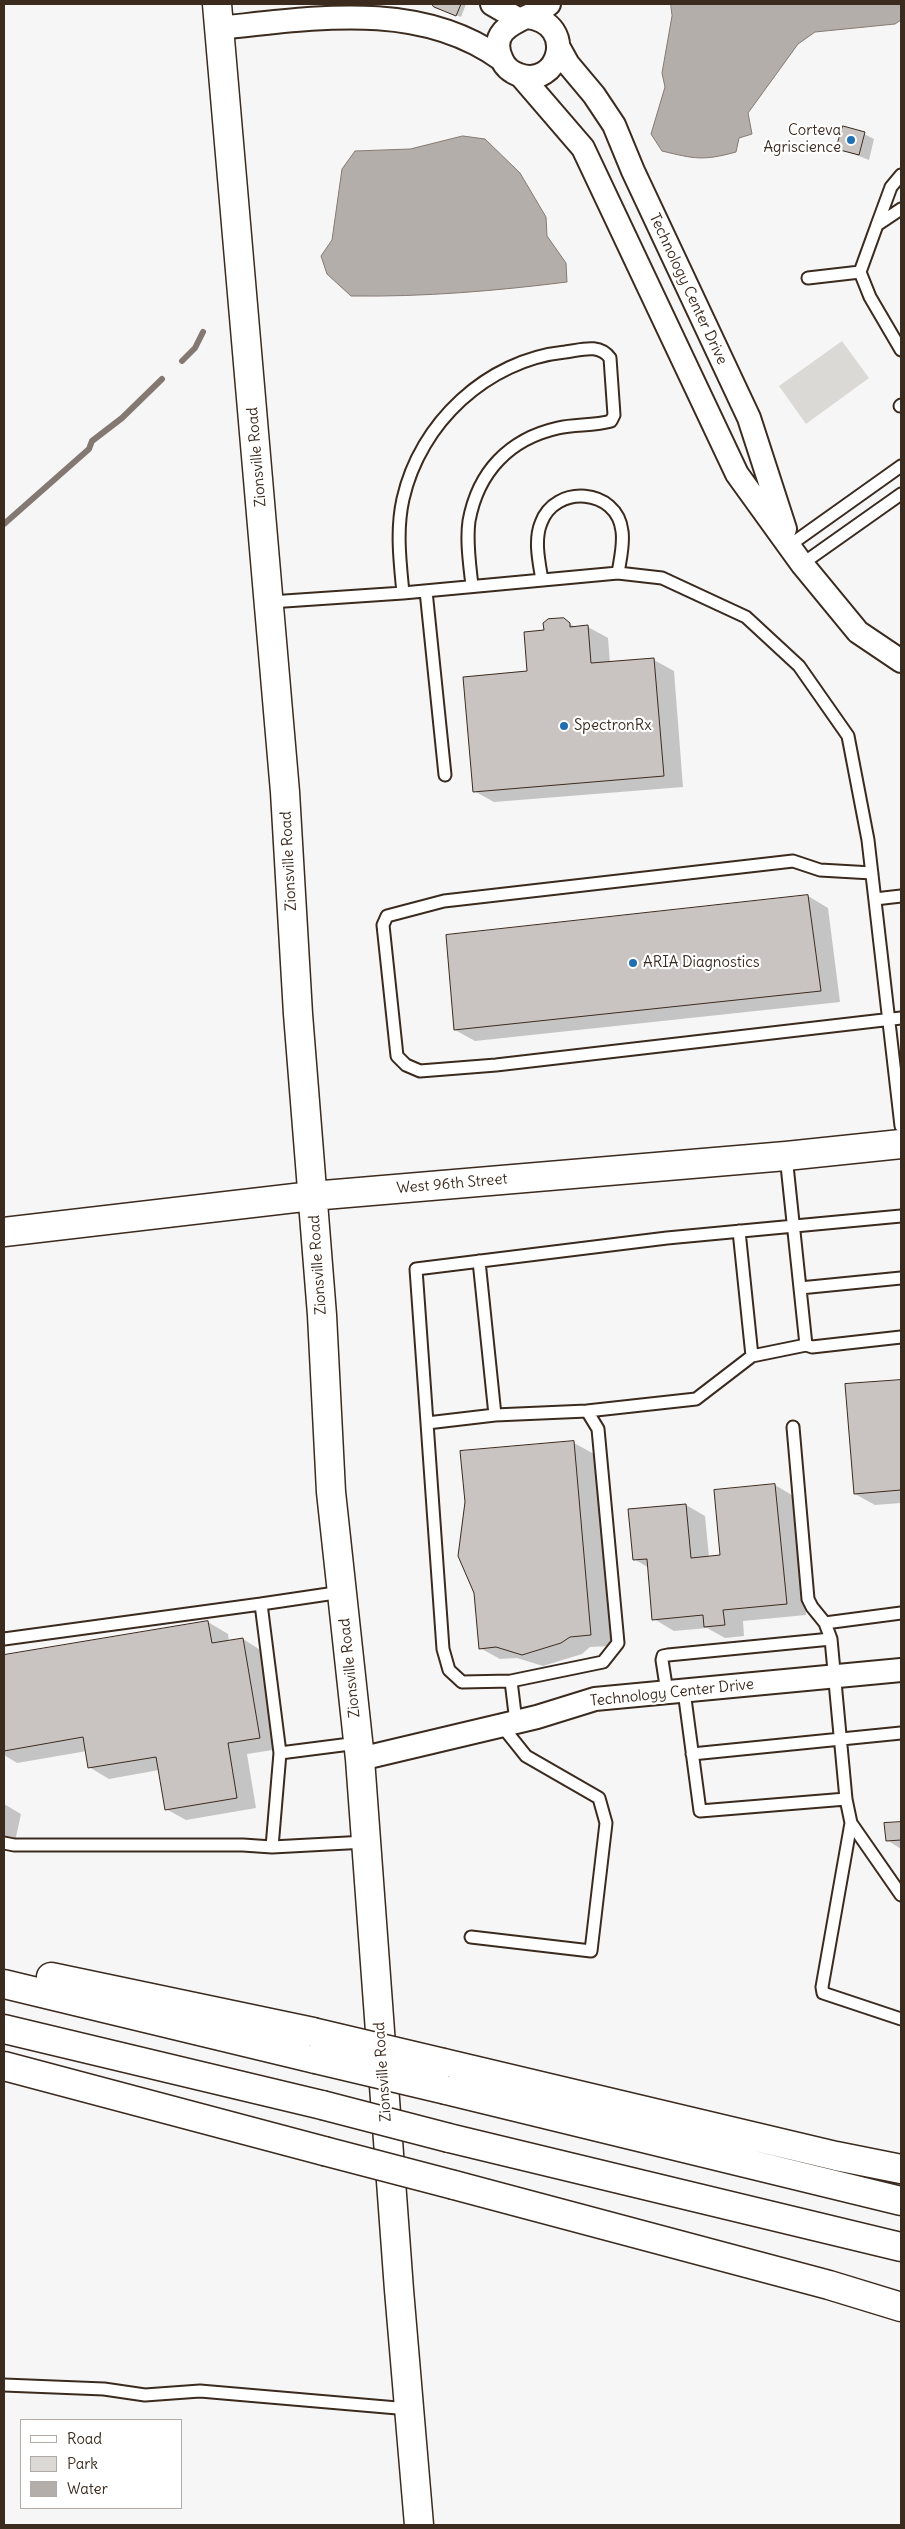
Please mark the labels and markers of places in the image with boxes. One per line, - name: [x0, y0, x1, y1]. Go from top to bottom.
- place label: Corteva Agriscience: [763, 122, 841, 157]
- marker: Corteva Agriscience: [845, 134, 857, 146]
- place label: SpectronRx: [574, 717, 652, 735]
- marker: SpectronRx: [558, 720, 570, 732]
- place label: ARIA Diagnostics: [643, 954, 760, 972]
- marker: ARIA Diagnostics: [627, 957, 639, 969]

